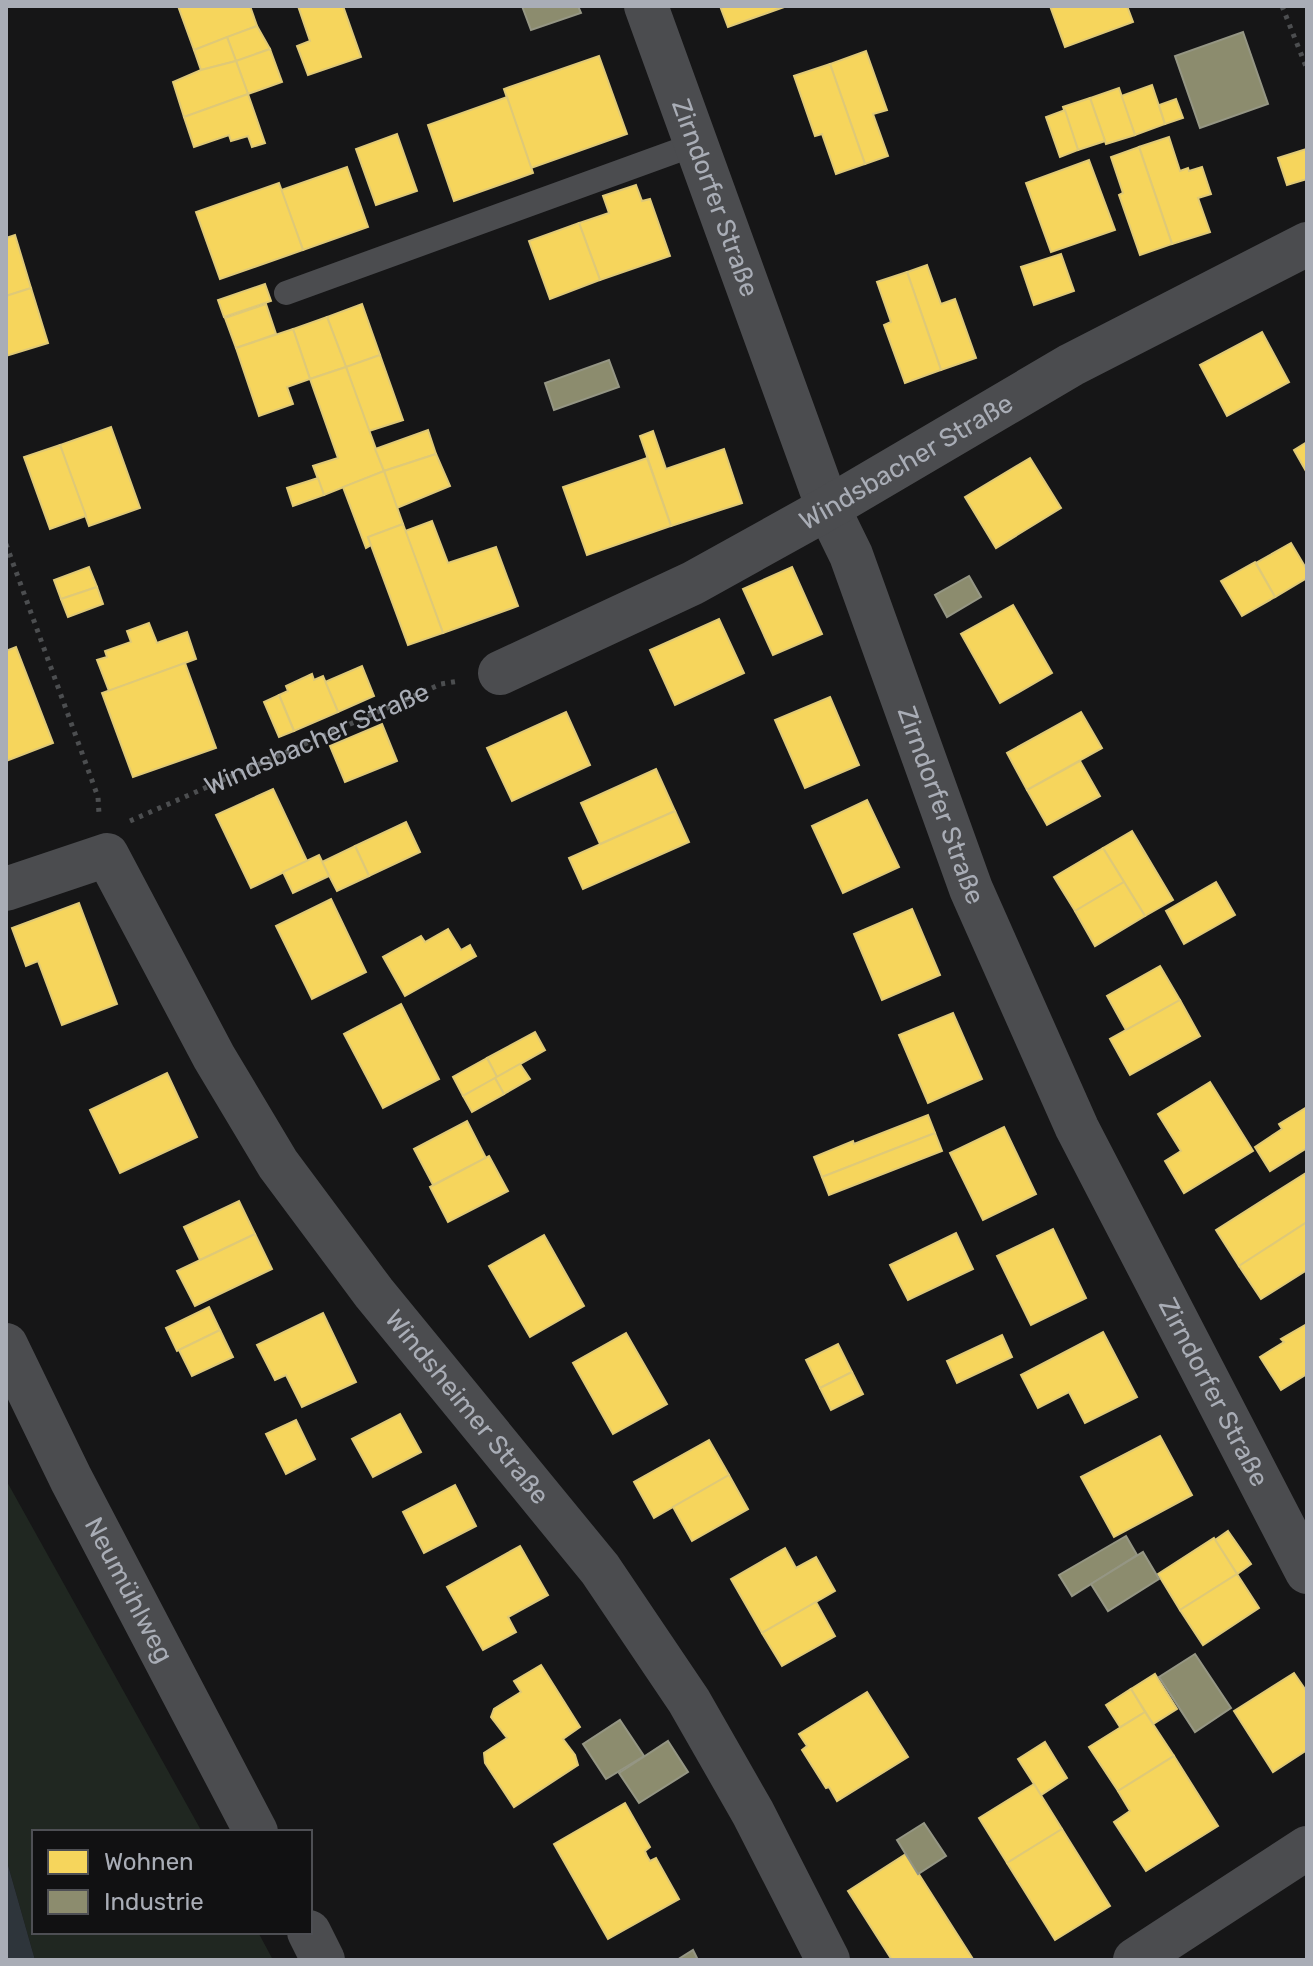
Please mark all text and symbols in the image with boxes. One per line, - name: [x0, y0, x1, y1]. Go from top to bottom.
- street label: Zirndorfer Straße: [665, 95, 765, 301]
- street label: Windsbacher Straße: [794, 388, 1019, 537]
- street label: Windsbacher Straße: [200, 676, 434, 802]
- street label: Zirndorfer Straße: [891, 702, 991, 909]
- street label: Zirndorfer Straße: [1152, 1293, 1275, 1492]
- street label: Windsheimer Straße: [378, 1304, 556, 1511]
- street label: Neumühlweg: [78, 1512, 179, 1668]
- legend: [32, 1830, 312, 1934]
- text: Wohnen: [104, 1848, 194, 1876]
- text: Industrie: [104, 1888, 204, 1916]

